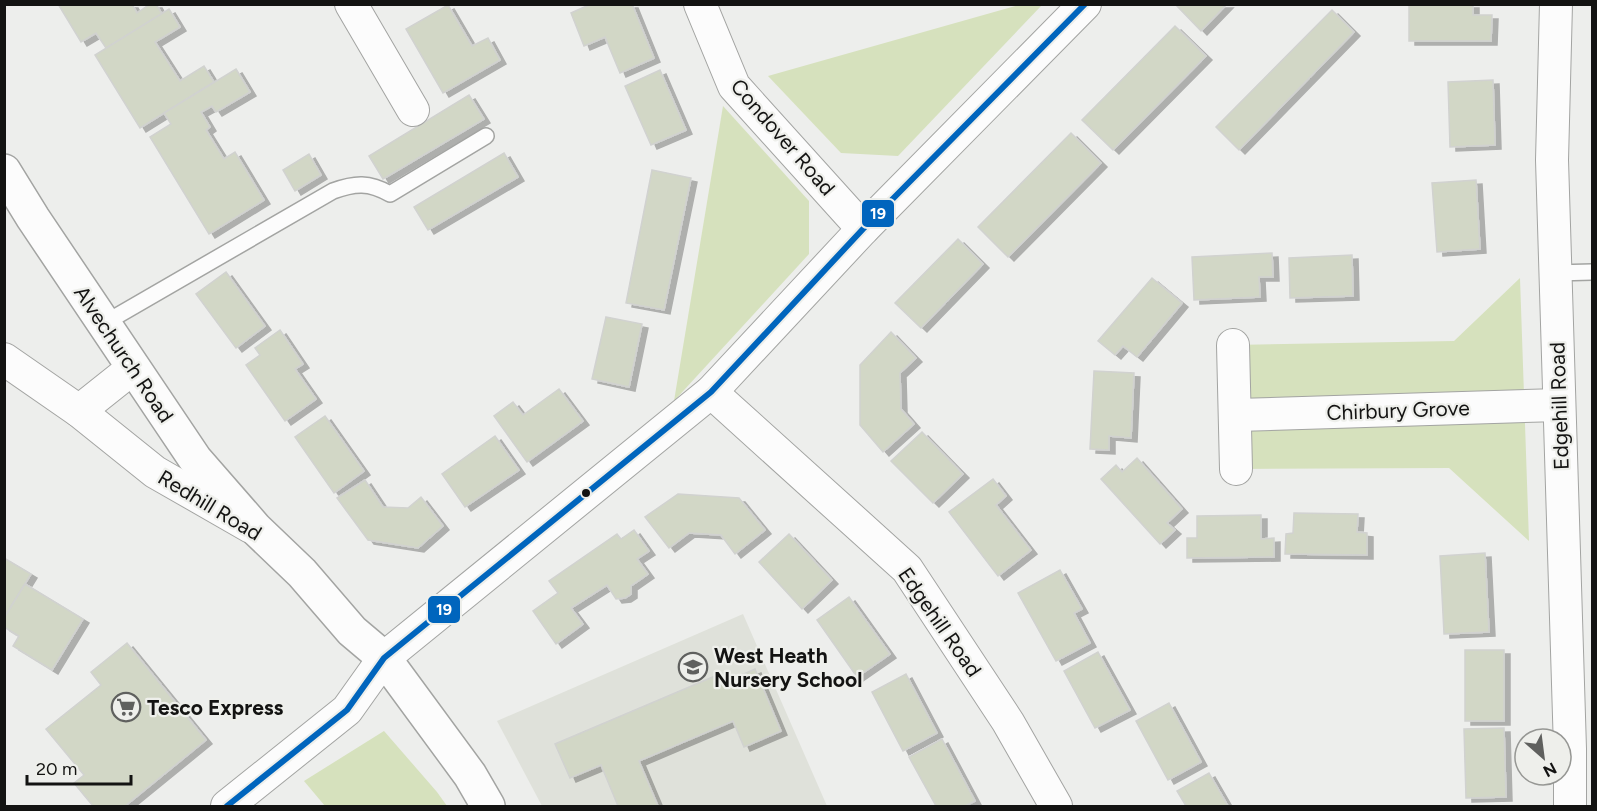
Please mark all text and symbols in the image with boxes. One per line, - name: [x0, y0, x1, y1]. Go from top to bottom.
- street label: Condover Road: [726, 74, 840, 200]
- line badge: 19: [861, 199, 895, 228]
- text: 19: [870, 204, 886, 223]
- street label: Alvechurch Road: [69, 281, 179, 427]
- street label: Edgehill Road: [1544, 342, 1574, 470]
- street label: Chirbury Grove: [1326, 395, 1470, 425]
- street label: Redhill Road: [154, 464, 266, 546]
- unlabelled marker: [580, 487, 592, 499]
- street label: Edgehill Road: [893, 562, 987, 682]
- line badge: 19: [427, 595, 461, 624]
- text: 19: [436, 600, 452, 619]
- place label: West Heath Nursery School: [714, 643, 862, 692]
- school or university icon: West Heath Nursery School: [677, 651, 709, 683]
- supermarket icon: Tesco Express: [110, 691, 142, 723]
- place label: Tesco Express: [147, 695, 284, 720]
- north arrow: [1513, 727, 1573, 787]
- scale bar: [27, 748, 130, 786]
- text: 20 m: [36, 758, 77, 780]
- text: N: [1540, 759, 1560, 781]

